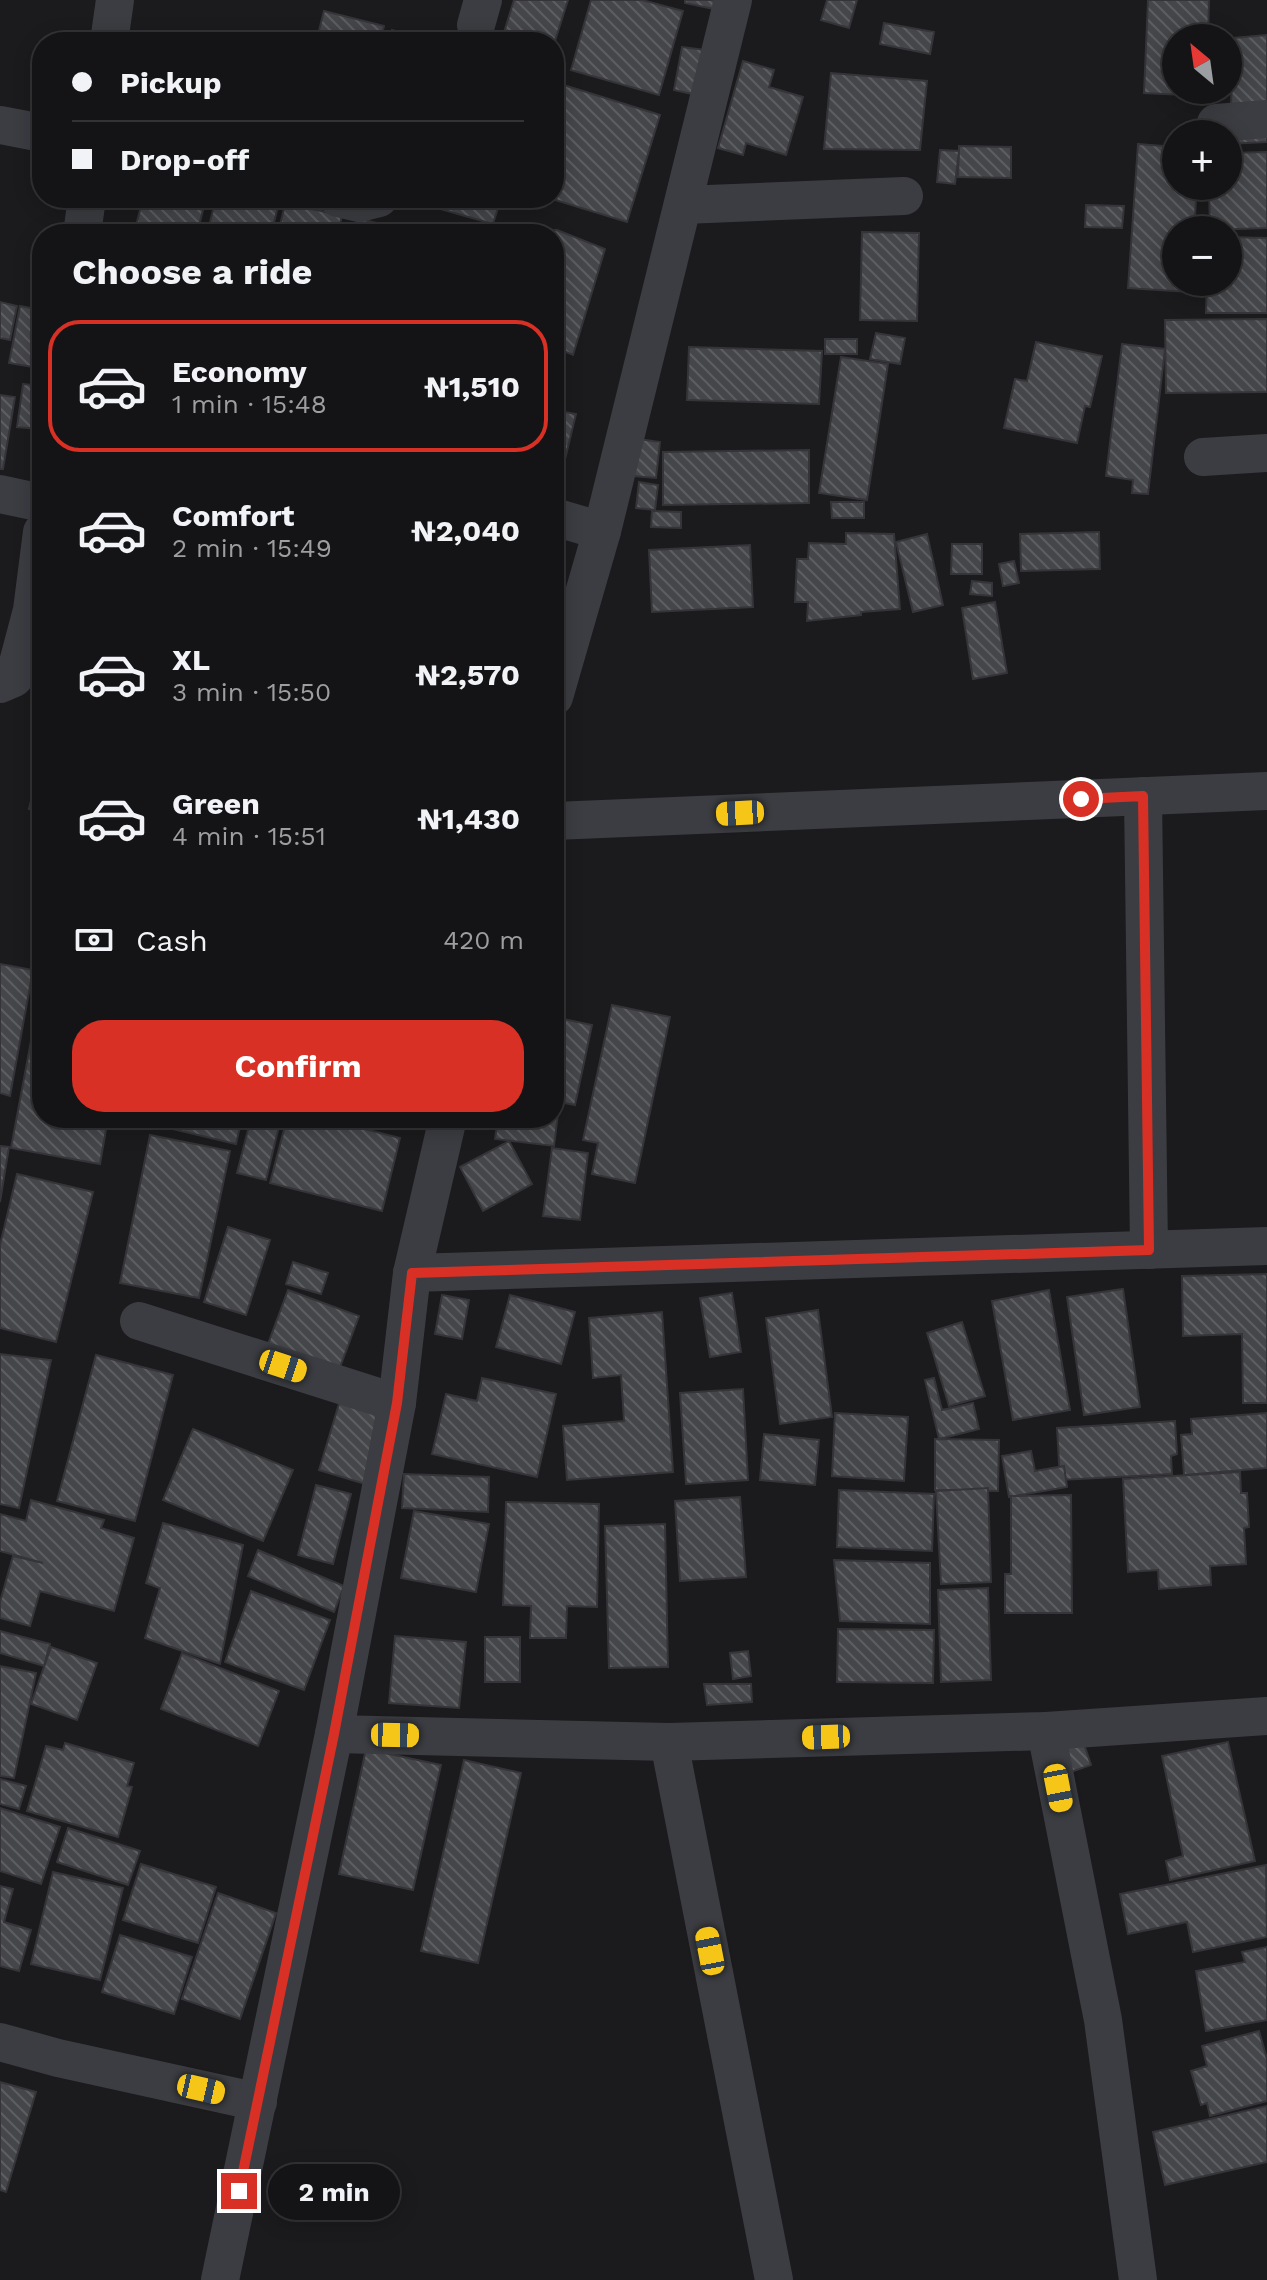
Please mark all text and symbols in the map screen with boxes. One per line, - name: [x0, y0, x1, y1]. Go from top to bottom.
- north arrow: [1162, 24, 1242, 104]
- map controls: [1162, 24, 1242, 296]
- text: Pickup: [120, 65, 222, 100]
- button: +: [1162, 120, 1242, 200]
- text: Drop-off: [120, 142, 249, 177]
- button: −: [1162, 216, 1242, 296]
- text: Choose a ride: [72, 251, 312, 293]
- icon: car: [76, 350, 148, 422]
- text: Economy: [172, 354, 307, 389]
- text: ₦1,510: [424, 369, 520, 404]
- text: 1 min · 15:48: [172, 389, 327, 419]
- icon: car: [76, 494, 148, 566]
- text: Comfort: [172, 498, 294, 533]
- text: ₦2,040: [411, 513, 520, 548]
- text: 2 min · 15:49: [172, 533, 332, 563]
- icon: car: [76, 638, 148, 710]
- text: XL: [172, 642, 210, 677]
- text: ₦2,570: [415, 657, 520, 692]
- text: 3 min · 15:50: [172, 677, 331, 707]
- route start: [1063, 781, 1099, 817]
- icon: car: [76, 782, 148, 854]
- text: Green: [172, 786, 260, 821]
- car: [715, 800, 765, 826]
- text: ₦1,430: [417, 801, 520, 836]
- text: 4 min · 15:51: [172, 821, 326, 851]
- icon: cash: [72, 918, 116, 962]
- text: Cash: [136, 923, 208, 958]
- text: 420 m: [443, 925, 524, 955]
- button: Confirm: [72, 1020, 524, 1112]
- car: [256, 1347, 310, 1385]
- car: [371, 1723, 419, 1747]
- car: [802, 1724, 850, 1750]
- car: [1042, 1762, 1074, 1814]
- car: [694, 1925, 726, 1977]
- car: [175, 2072, 227, 2106]
- callout: 2 min: [267, 2163, 399, 2219]
- route end: [221, 2173, 257, 2209]
- text: 2 min: [298, 2177, 370, 2207]

